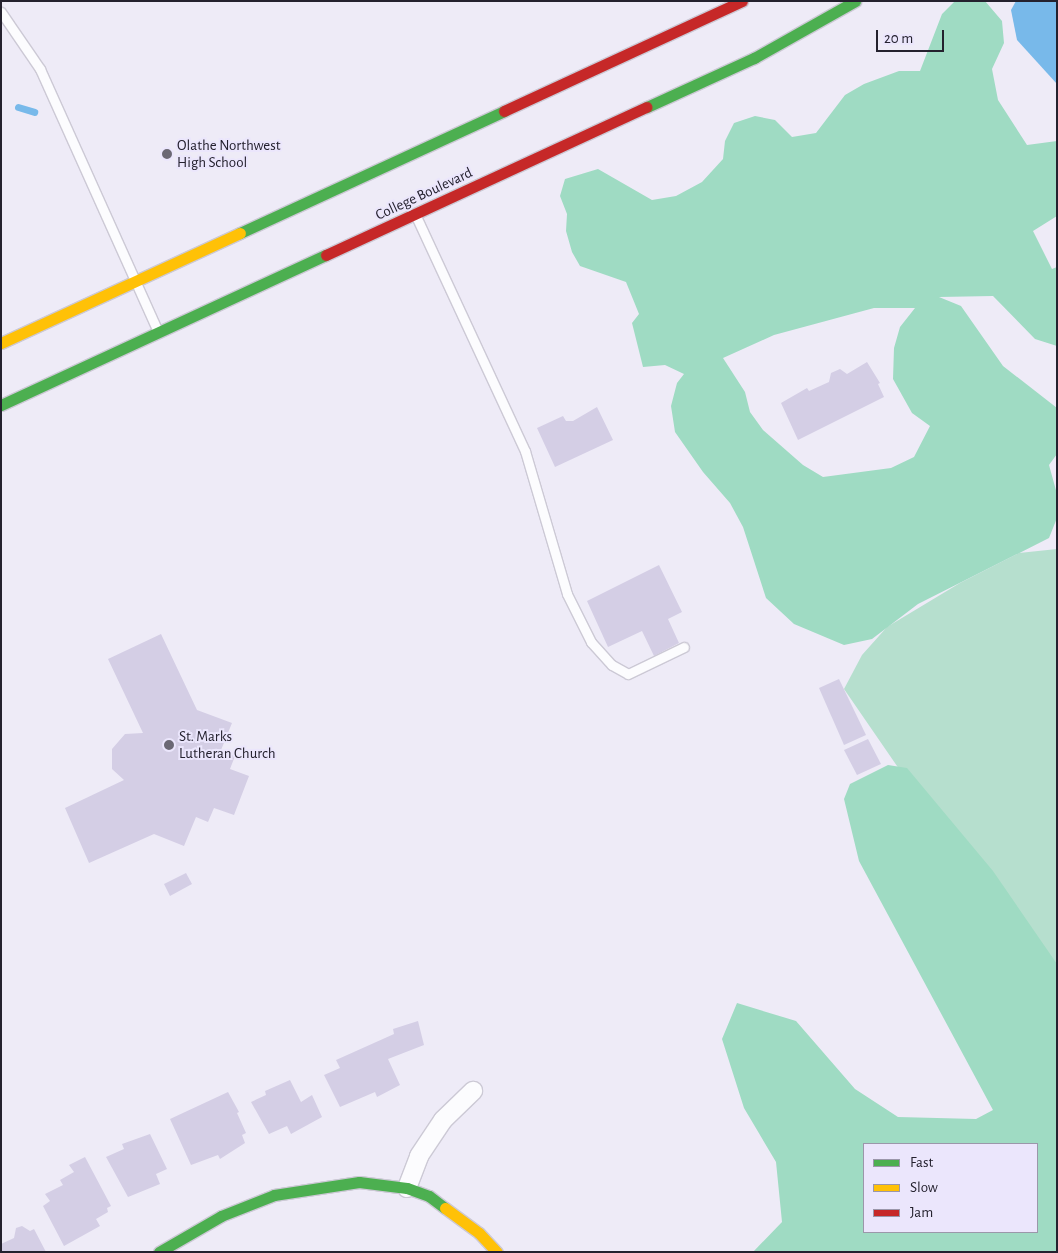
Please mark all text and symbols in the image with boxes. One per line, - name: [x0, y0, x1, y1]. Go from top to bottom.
- scale bar: [878, 20, 946, 52]
- text: 20 m: [884, 31, 913, 46]
- place label: Olathe Northwest High School: [177, 136, 281, 171]
- marker: Olathe Northwest High School: [161, 148, 173, 160]
- street label: College Boulevard: [373, 164, 475, 224]
- place label: St. Marks Lutheran Church: [179, 727, 276, 762]
- marker: St. Marks Lutheran Church: [163, 739, 175, 751]
- legend: [863, 1143, 1038, 1233]
- text: Fast: [910, 1155, 933, 1170]
- text: Slow: [910, 1180, 938, 1195]
- text: Jam: [910, 1205, 933, 1220]

